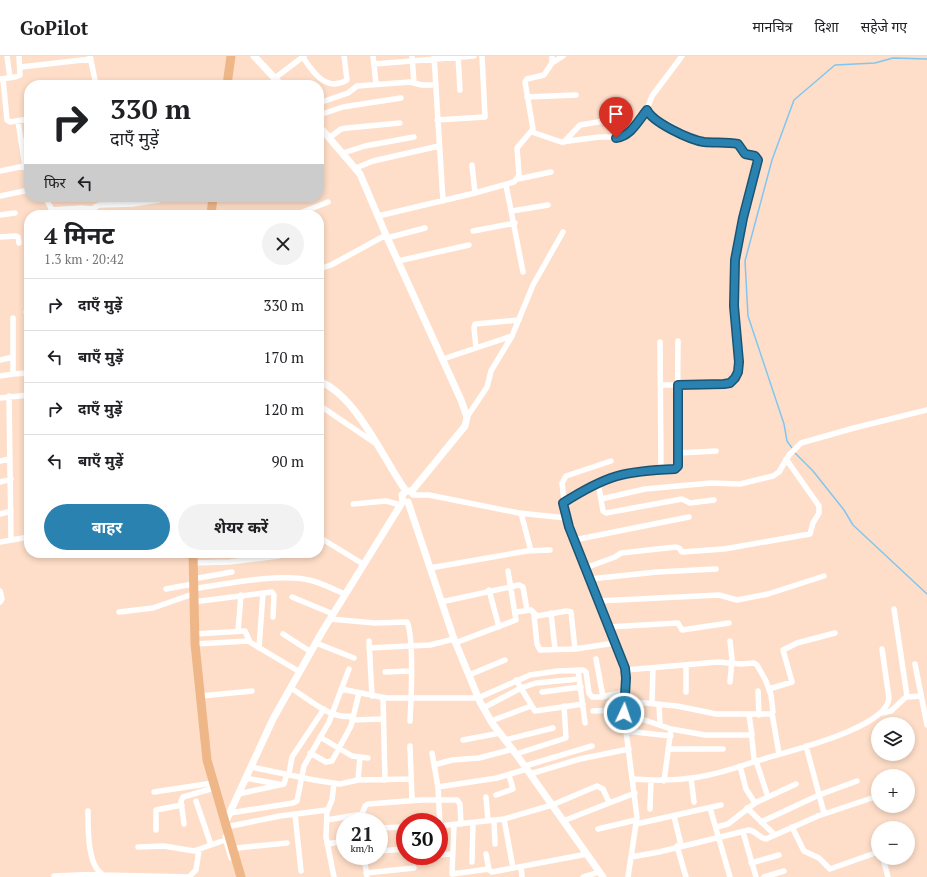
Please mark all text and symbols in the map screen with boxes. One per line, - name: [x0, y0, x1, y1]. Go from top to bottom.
- text: GoPilot: [20, 15, 88, 40]
- text: मानचित्र: [752, 17, 792, 36]
- text: दिशा: [814, 17, 839, 36]
- text: सहेजे गए: [861, 17, 907, 36]
- text: 330 m: [110, 90, 191, 127]
- icon: right: [44, 96, 96, 148]
- pin: [599, 97, 633, 138]
- icon: arrive: [605, 103, 627, 125]
- text: दाएँ मुड़ें: [110, 126, 159, 150]
- text: फिर: [44, 172, 66, 192]
- icon: left: [74, 172, 96, 194]
- text: 4 मिनट: [44, 219, 114, 251]
- button: close: [262, 223, 304, 265]
- text: 1.3 km · 20:42: [44, 250, 124, 268]
- icon: right: [44, 294, 66, 316]
- text: दाएँ मुड़ें: [78, 294, 122, 314]
- text: 330 m: [263, 295, 304, 315]
- icon: left: [44, 346, 66, 368]
- text: बाएँ मुड़ें: [78, 346, 123, 366]
- text: 170 m: [263, 347, 304, 367]
- icon: right: [44, 398, 66, 420]
- text: दाएँ मुड़ें: [78, 398, 122, 418]
- text: 120 m: [263, 399, 304, 419]
- icon: left: [44, 450, 66, 472]
- text: बाएँ मुड़ें: [78, 450, 123, 470]
- text: 90 m: [271, 451, 304, 471]
- button: बाहर: [44, 504, 170, 550]
- button: शेयर करें: [178, 504, 304, 550]
- position arrow: [603, 692, 645, 734]
- map controls: [871, 717, 915, 865]
- button: layers: [871, 717, 915, 761]
- button: +: [871, 769, 915, 813]
- speed limit sign: 30: [396, 813, 448, 865]
- text: 21: [351, 820, 373, 847]
- button: −: [871, 821, 915, 865]
- text: km/h: [350, 842, 374, 855]

